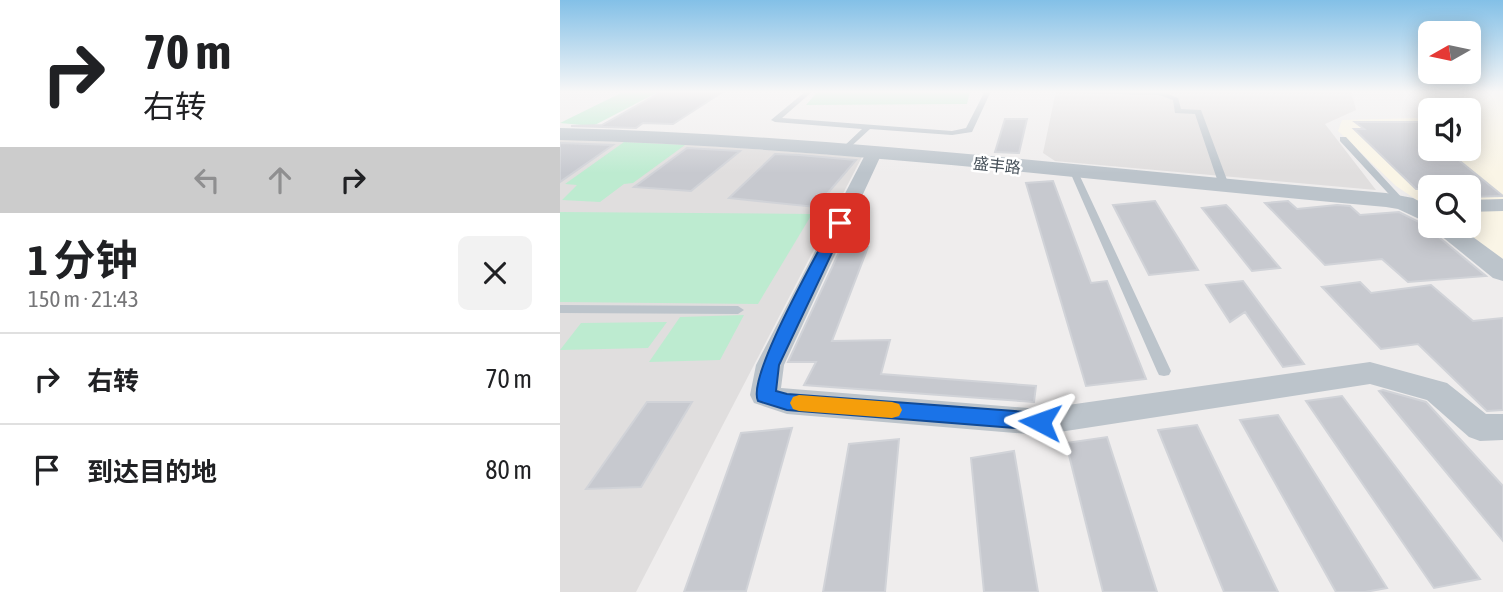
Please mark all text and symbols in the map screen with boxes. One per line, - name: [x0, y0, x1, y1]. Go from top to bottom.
- north arrow: [1418, 21, 1480, 84]
- map controls: [1418, 21, 1481, 238]
- text: 70 m: [143, 23, 231, 79]
- icon: right: [28, 28, 119, 119]
- text: 右转: [143, 88, 207, 125]
- button: sound: [1418, 98, 1481, 161]
- street label: 盛丰路: [972, 154, 1022, 176]
- icon: left: [188, 161, 226, 199]
- icon: ahead: [261, 161, 299, 199]
- icon: right: [334, 161, 372, 199]
- button: search: [1418, 175, 1481, 238]
- pin: [810, 193, 870, 253]
- icon: arrive: [821, 204, 859, 242]
- text: 1 分钟: [28, 236, 138, 284]
- button: close: [458, 236, 532, 310]
- text: 150 m · 21:43: [28, 286, 139, 312]
- icon: right: [28, 360, 66, 398]
- text: 70 m: [485, 364, 532, 394]
- text: 右转: [87, 366, 139, 396]
- position arrow: [1003, 385, 1077, 459]
- icon: arrive: [28, 451, 66, 489]
- text: 80 m: [485, 455, 532, 485]
- text: 到达目的地: [87, 457, 217, 487]

